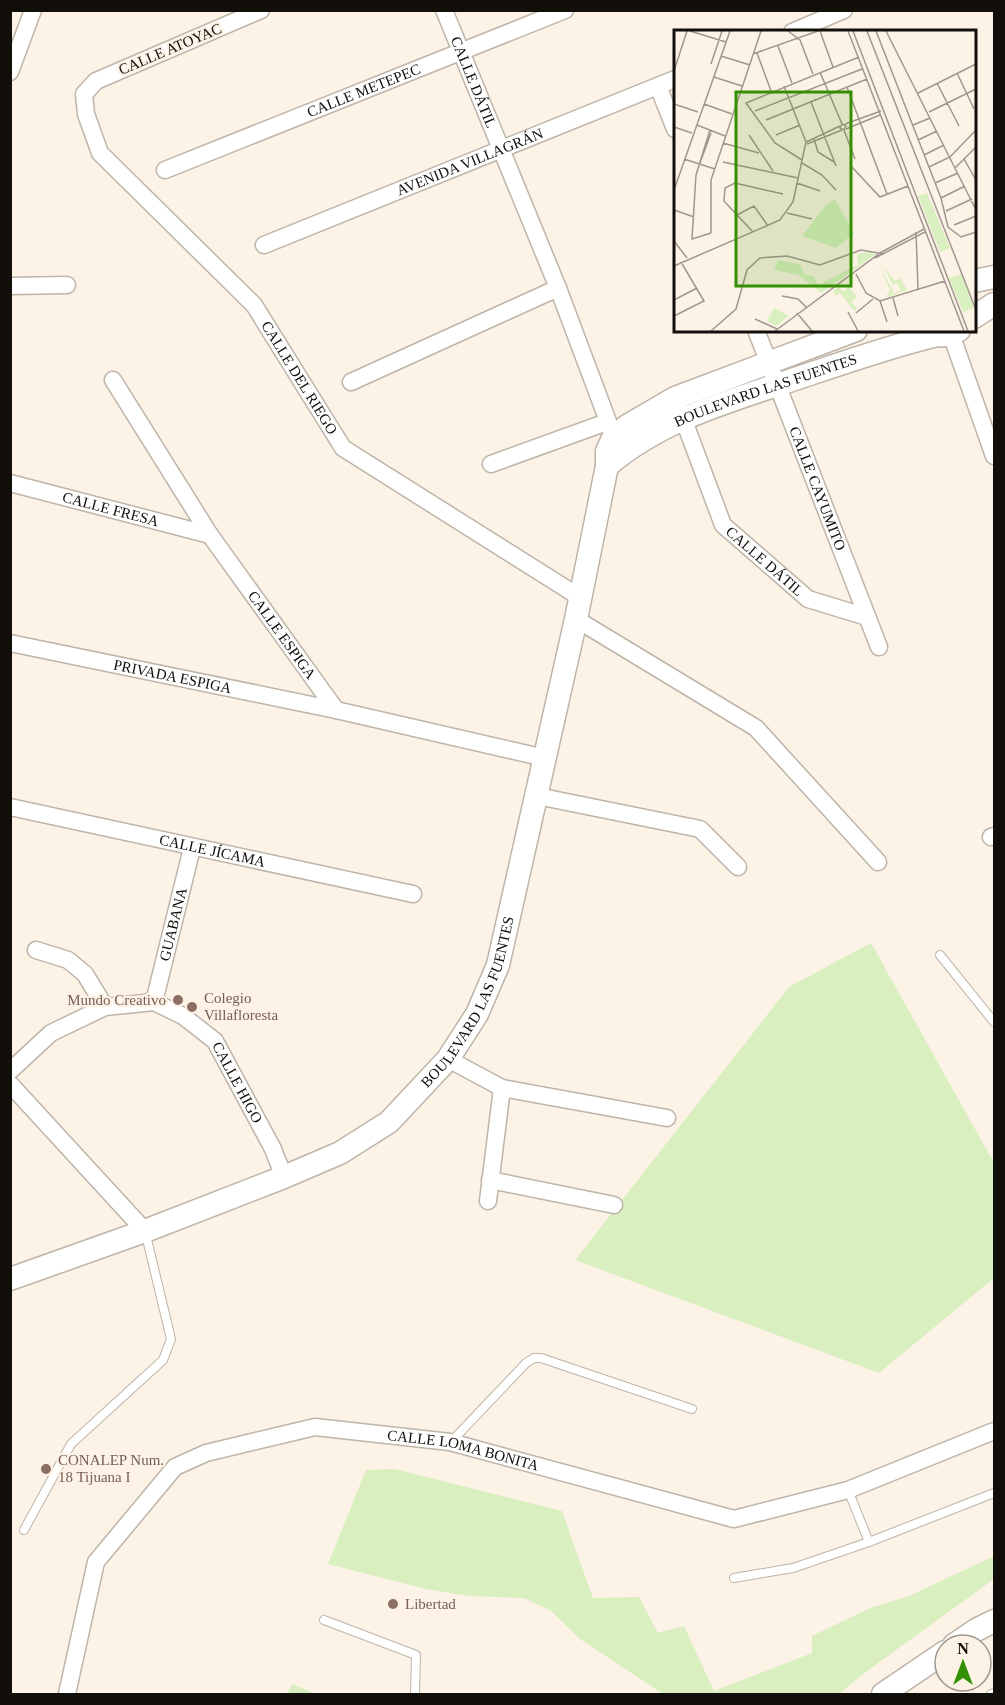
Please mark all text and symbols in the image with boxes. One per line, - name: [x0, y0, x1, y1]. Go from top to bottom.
- street label: CALLE ATOYAC: [116, 20, 224, 78]
- inset map: [674, 30, 975, 332]
- street label: CALLE DÁTIL: [448, 34, 499, 130]
- street label: CALLE METEPEC: [305, 61, 423, 120]
- street label: AVENIDA VILLAGRÁN: [394, 125, 546, 199]
- street label: CALLE DEL RIEGO: [258, 318, 341, 438]
- street label: BOULEVARD LAS FUENTES: [672, 351, 859, 430]
- street label: CALLE CAYUMITO: [786, 424, 849, 553]
- street label: CALLE FRESA: [61, 489, 161, 529]
- street label: CALLE DÁTIL: [723, 523, 807, 599]
- street label: CALLE ESPIGA: [245, 588, 319, 682]
- street label: PRIVADA ESPIGA: [112, 656, 233, 696]
- street label: CALLE JÍCAMA: [158, 831, 267, 870]
- street label: GUABANA: [156, 886, 190, 963]
- street label: BOULEVARD LAS FUENTES: [418, 915, 517, 1091]
- place label: Colegio Villafloresta: [204, 990, 278, 1023]
- place label: Mundo Creativo: [67, 992, 166, 1008]
- marker: Mundo Creativo: [171, 993, 185, 1007]
- marker: Colegio Villafloresta: [185, 1000, 199, 1014]
- street label: CALLE HIGO: [209, 1039, 266, 1126]
- street label: CALLE LOMA BONITA: [387, 1427, 541, 1474]
- place label: CONALEP Num. 18 Tijuana I: [58, 1452, 164, 1485]
- marker: CONALEP Num. 18 Tijuana I: [39, 1462, 53, 1476]
- place label: Libertad: [405, 1596, 456, 1612]
- marker: Libertad: [386, 1597, 400, 1611]
- north arrow: [933, 1633, 993, 1693]
- text: N: [957, 1640, 969, 1657]

